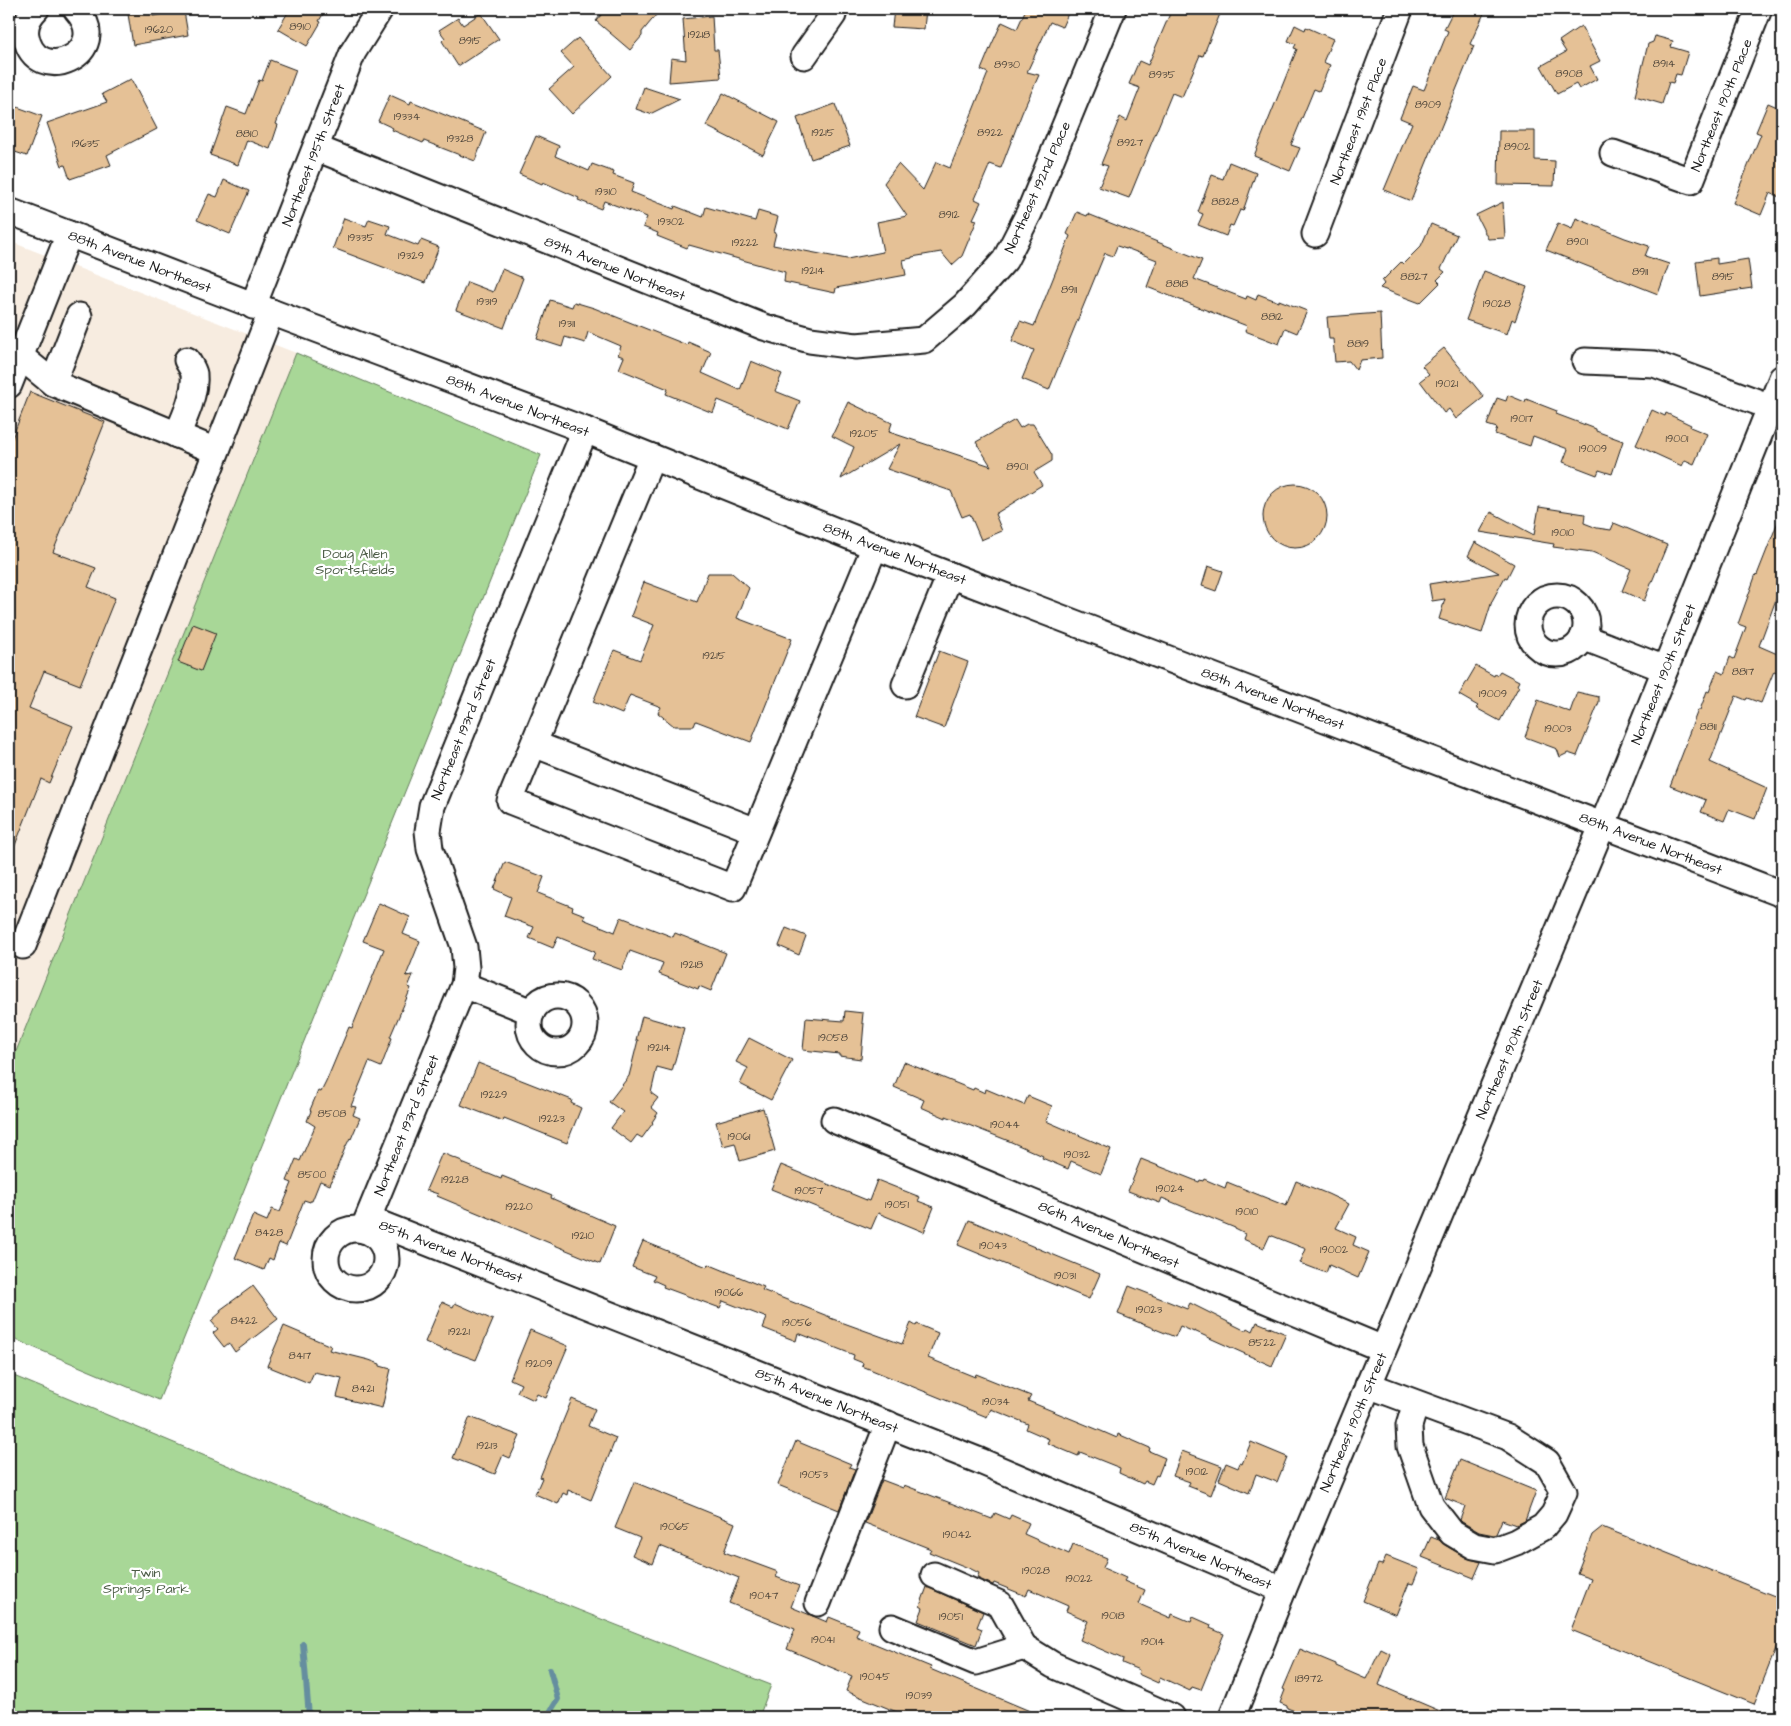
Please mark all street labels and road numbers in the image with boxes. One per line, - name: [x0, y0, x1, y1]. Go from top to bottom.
- street label: Northeast 190th Place: [1686, 36, 1758, 175]
- street label: Northeast 191st Place: [1325, 55, 1393, 188]
- street label: Northeast 195th Street: [278, 81, 350, 229]
- street label: Northeast 192nd Place: [1000, 118, 1076, 256]
- street label: 88th Avenue Northeast: [65, 225, 214, 299]
- street label: 89th Avenue Northeast: [541, 231, 689, 307]
- street label: 88th Avenue Northeast: [443, 369, 592, 443]
- street label: 88th Avenue Northeast: [820, 517, 969, 591]
- street label: Northeast 190th Street: [1627, 601, 1701, 748]
- street label: Northeast 193rd Street: [426, 656, 502, 803]
- street label: 88th Avenue Northeast: [1198, 662, 1347, 736]
- street label: 88th Avenue Northeast: [1576, 807, 1725, 881]
- street label: Northeast 190th Street: [1471, 976, 1549, 1122]
- street label: Northeast 193rd Street: [369, 1052, 445, 1199]
- street label: 86th Avenue Northeast: [1035, 1196, 1183, 1274]
- street label: 85th Avenue Northeast: [376, 1215, 526, 1289]
- street label: Northeast 190th Street: [1315, 1349, 1393, 1495]
- street label: 85th Avenue Northeast: [752, 1363, 901, 1439]
- street label: 85th Avenue Northeast: [1126, 1517, 1275, 1595]

